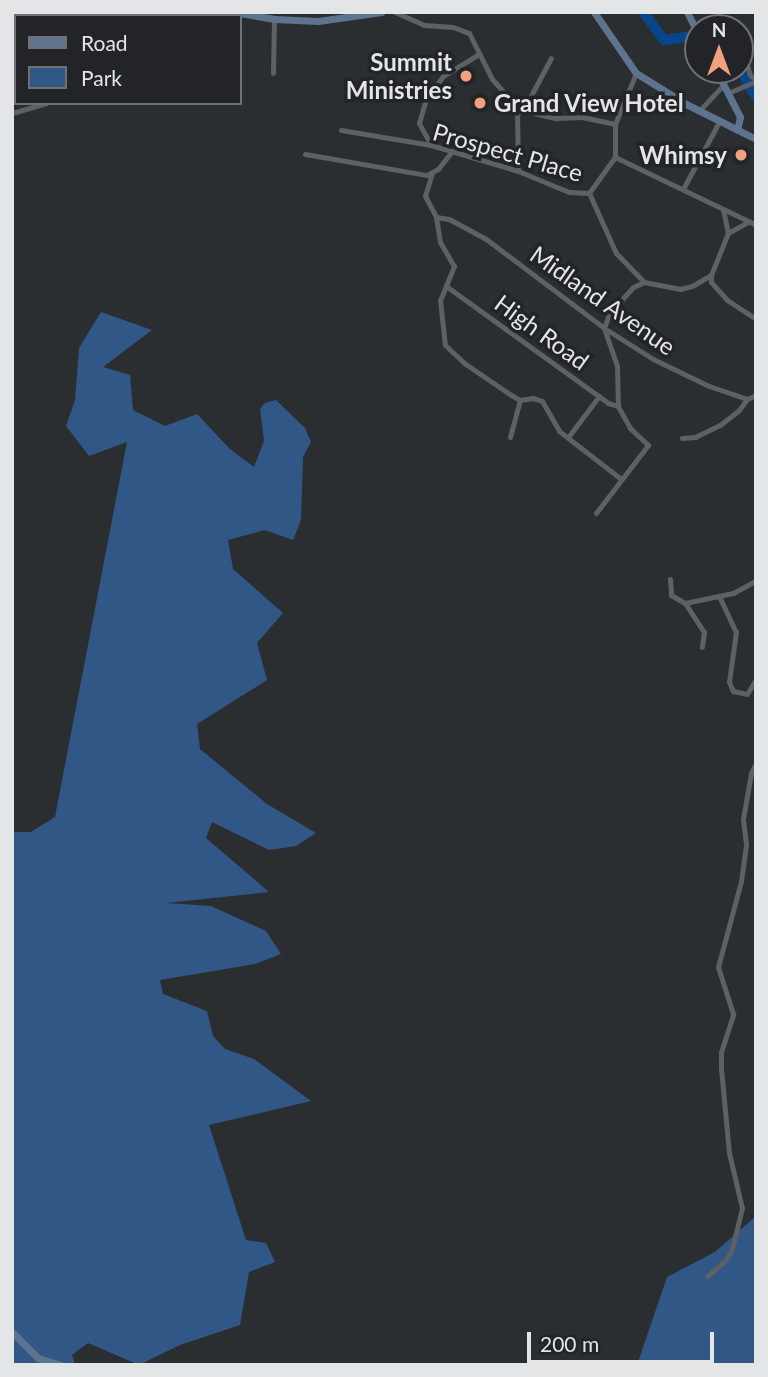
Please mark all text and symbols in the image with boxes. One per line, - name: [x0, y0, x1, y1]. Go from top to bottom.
- legend: [14, 14, 242, 105]
- north arrow: [684, 14, 754, 84]
- text: N: [712, 18, 726, 41]
- text: Road: [81, 30, 128, 55]
- place label: Summit Ministries: [346, 48, 452, 104]
- text: Park: [81, 65, 122, 90]
- marker: Summit Ministries: [458, 68, 474, 84]
- place label: Grand View Hotel: [494, 89, 685, 117]
- marker: Grand View Hotel: [472, 95, 488, 111]
- street label: Prospect Place: [430, 117, 586, 187]
- place label: Whimsy: [639, 141, 727, 169]
- marker: Whimsy: [733, 147, 749, 163]
- street label: Midland Avenue: [525, 239, 681, 361]
- street label: High Road: [489, 288, 595, 376]
- scale bar: [530, 1318, 717, 1362]
- text: 200 m: [540, 1331, 599, 1356]

